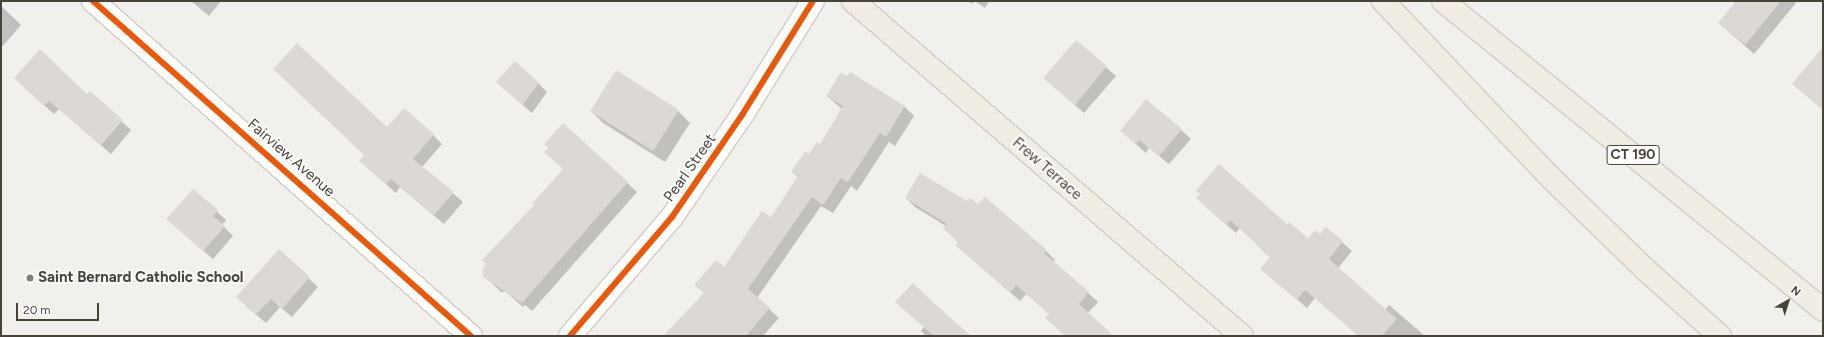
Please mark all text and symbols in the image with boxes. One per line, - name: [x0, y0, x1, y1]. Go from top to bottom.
- street label: Fairview Avenue: [244, 115, 338, 201]
- street label: Pearl Street: [660, 131, 720, 205]
- street label: Frew Terrace: [1009, 134, 1085, 204]
- road number: CT 190: [1606, 143, 1660, 167]
- place label: Saint Bernard Catholic School: [38, 269, 244, 287]
- marker: Saint Bernard Catholic School: [25, 273, 35, 283]
- north arrow: [1768, 281, 1808, 321]
- text: N: [1788, 284, 1803, 299]
- scale bar: [18, 295, 101, 321]
- text: 20 m: [23, 303, 51, 317]

